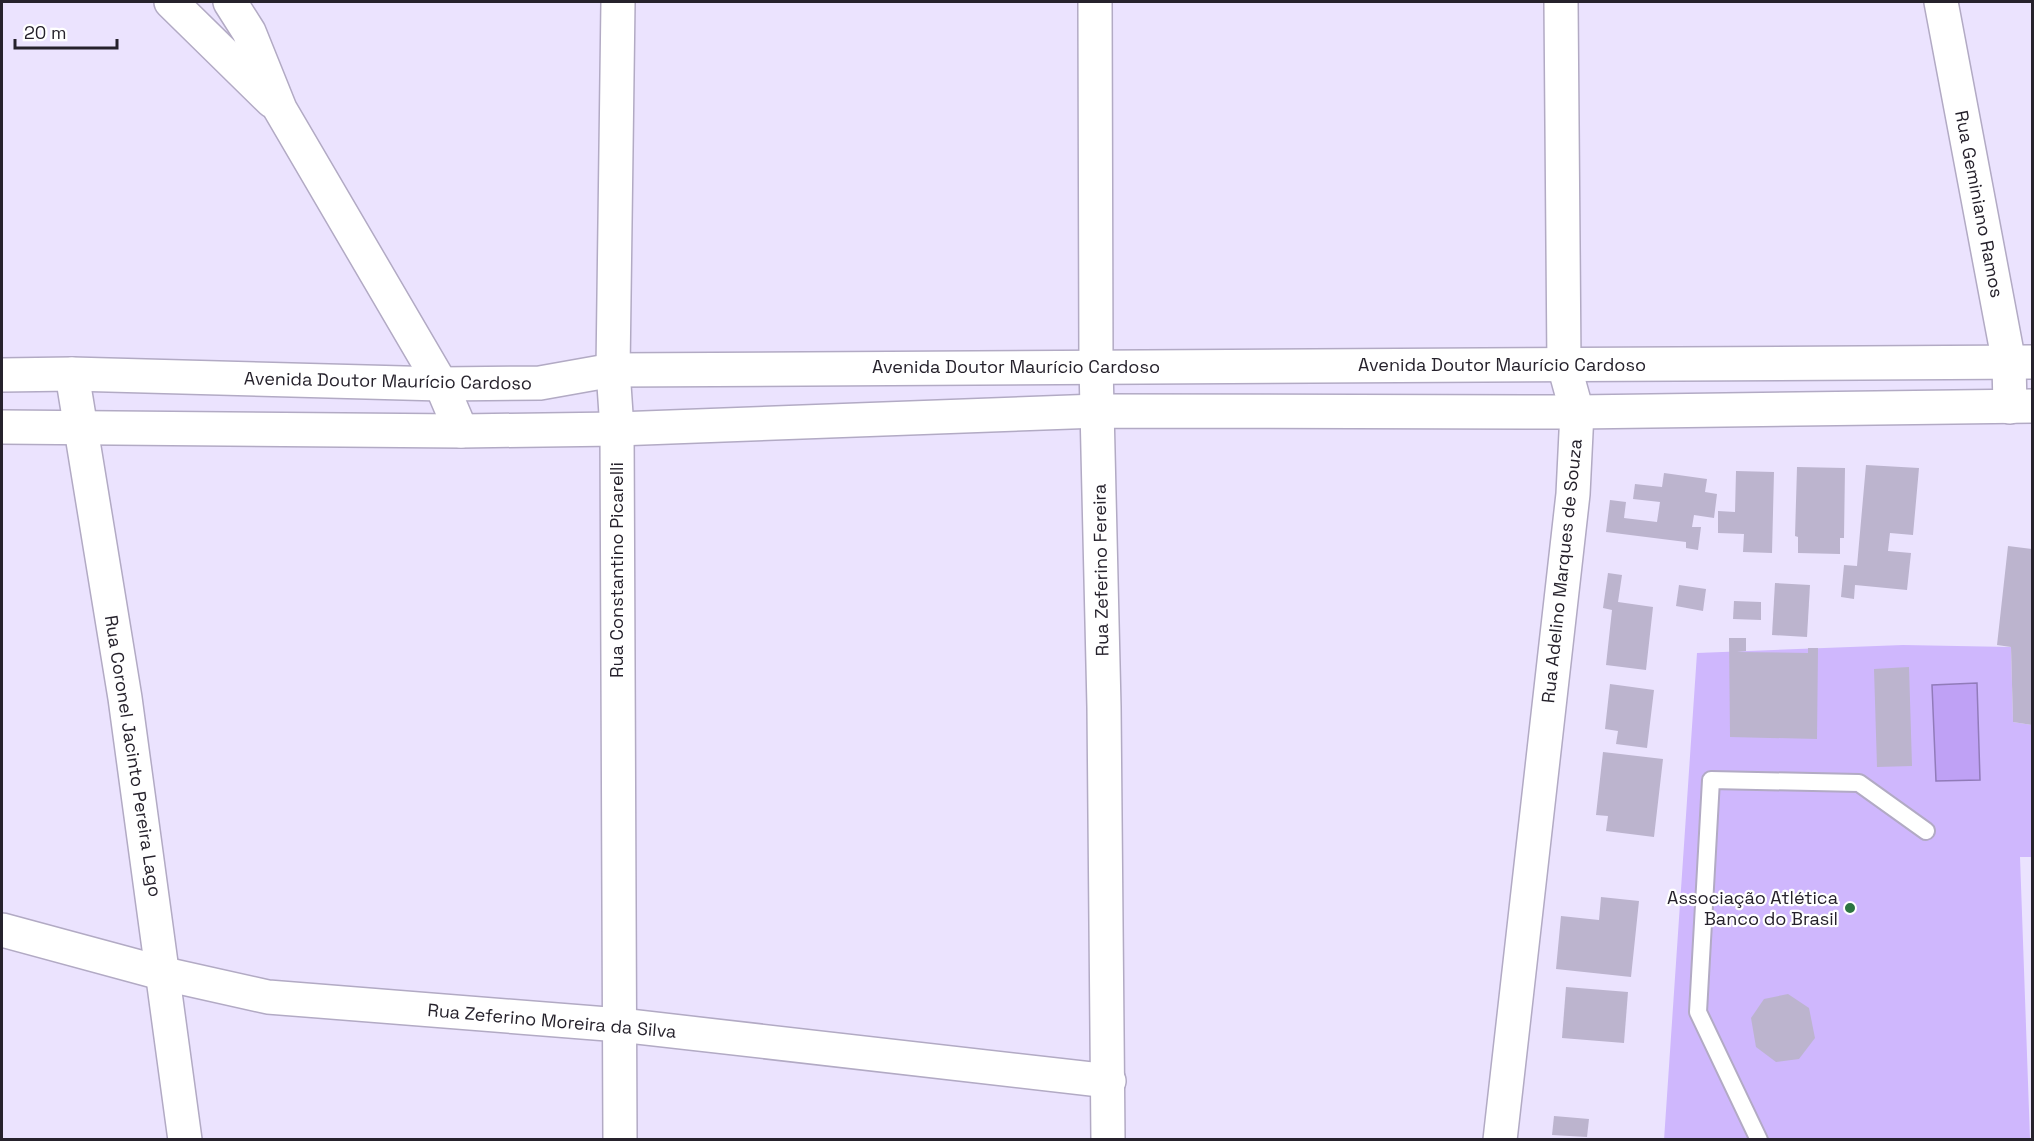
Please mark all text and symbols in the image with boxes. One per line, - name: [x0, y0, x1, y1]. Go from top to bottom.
- scale bar: [15, 12, 117, 50]
- text: 20 m: [24, 21, 67, 44]
- street label: Rua Geminiano Ramos: [1950, 108, 2009, 299]
- street label: Avenida Doutor Maurício Cardoso: [1358, 353, 1646, 376]
- street label: Avenida Doutor Maurício Cardoso: [872, 355, 1160, 378]
- street label: Avenida Doutor Maurício Cardoso: [244, 366, 532, 395]
- street label: Rua Adelino Marques de Souza: [1536, 438, 1587, 704]
- street label: Rua Constantino Picarelli: [605, 462, 628, 678]
- street label: Rua Zeferino Fereira: [1087, 484, 1114, 656]
- street label: Rua Coronel Jacinto Pereira Lago: [100, 613, 167, 899]
- place label: Associação Atlética Banco do Brasil: [1667, 886, 1838, 930]
- marker: Associação Atlética Banco do Brasil: [1843, 901, 1857, 915]
- street label: Rua Zeferino Moreira da Silva: [427, 998, 677, 1043]

